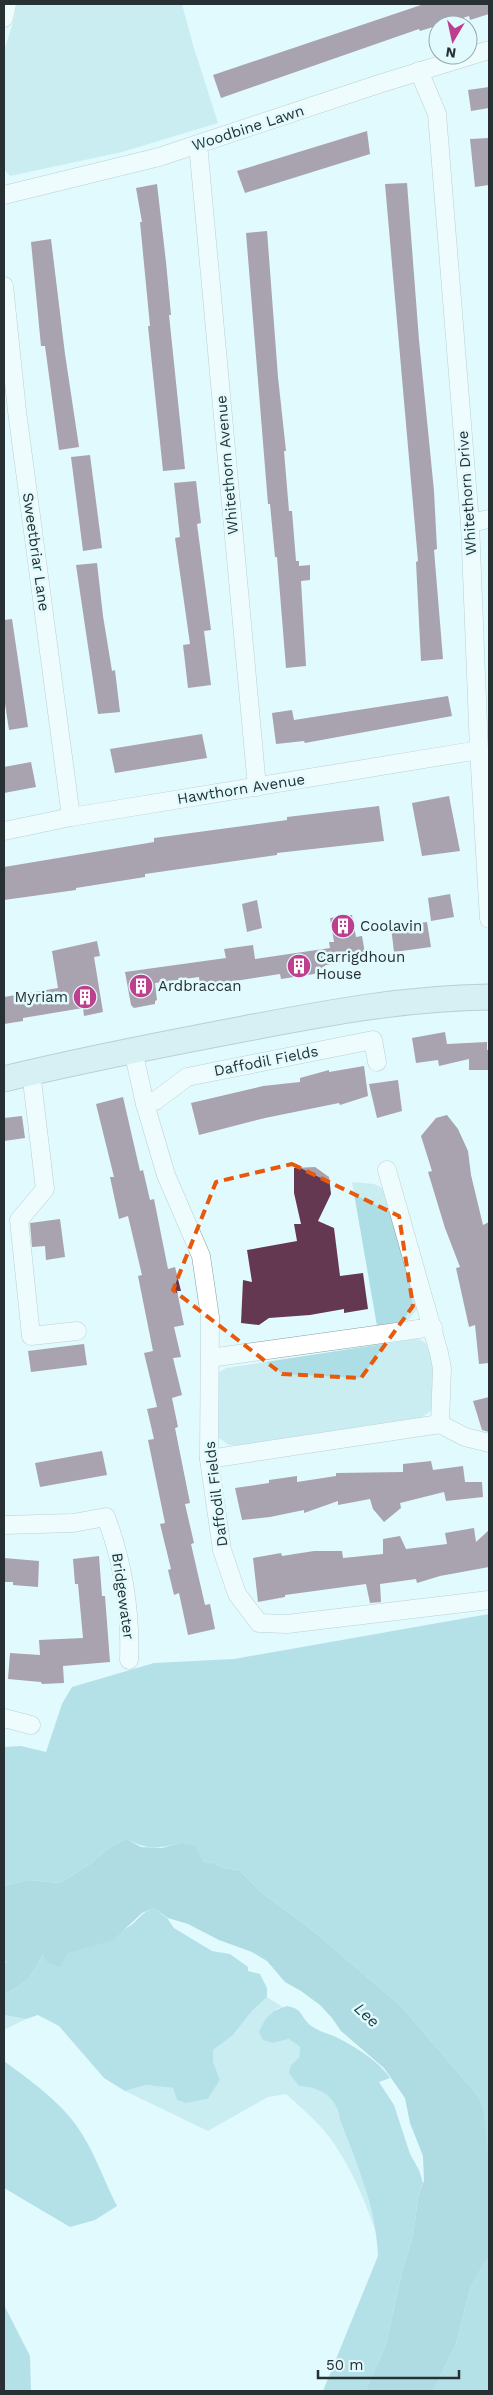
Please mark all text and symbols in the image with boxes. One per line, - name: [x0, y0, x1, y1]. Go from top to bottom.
- north arrow: [428, 15, 478, 65]
- text: N: [445, 44, 457, 62]
- street label: Woodbine Lawn: [190, 101, 306, 155]
- street label: Whitethorn Avenue: [212, 395, 242, 535]
- street label: Whitethorn Drive: [454, 430, 480, 556]
- street label: Sweetbriar Lane: [19, 492, 53, 612]
- street label: Hawthorn Avenue: [176, 770, 306, 808]
- building icon: Coolavin: [330, 913, 356, 939]
- place label: Coolavin: [360, 917, 422, 935]
- place label: Carrigdhoun House: [316, 948, 405, 983]
- building icon: Carrigdhoun House: [286, 953, 312, 979]
- building icon: Ardbraccan: [128, 973, 154, 999]
- place label: Ardbraccan: [158, 977, 242, 995]
- building icon: Myriam: [72, 984, 98, 1010]
- place label: Myriam: [15, 988, 68, 1006]
- street label: Daffodil Fields: [212, 1042, 320, 1080]
- street label: Daffodil Fields: [201, 1440, 231, 1548]
- street label: Bridgewater: [108, 1551, 138, 1641]
- water label: Lee: [351, 1999, 383, 2031]
- scale bar: [318, 2348, 459, 2380]
- text: 50 m: [326, 2356, 363, 2374]

